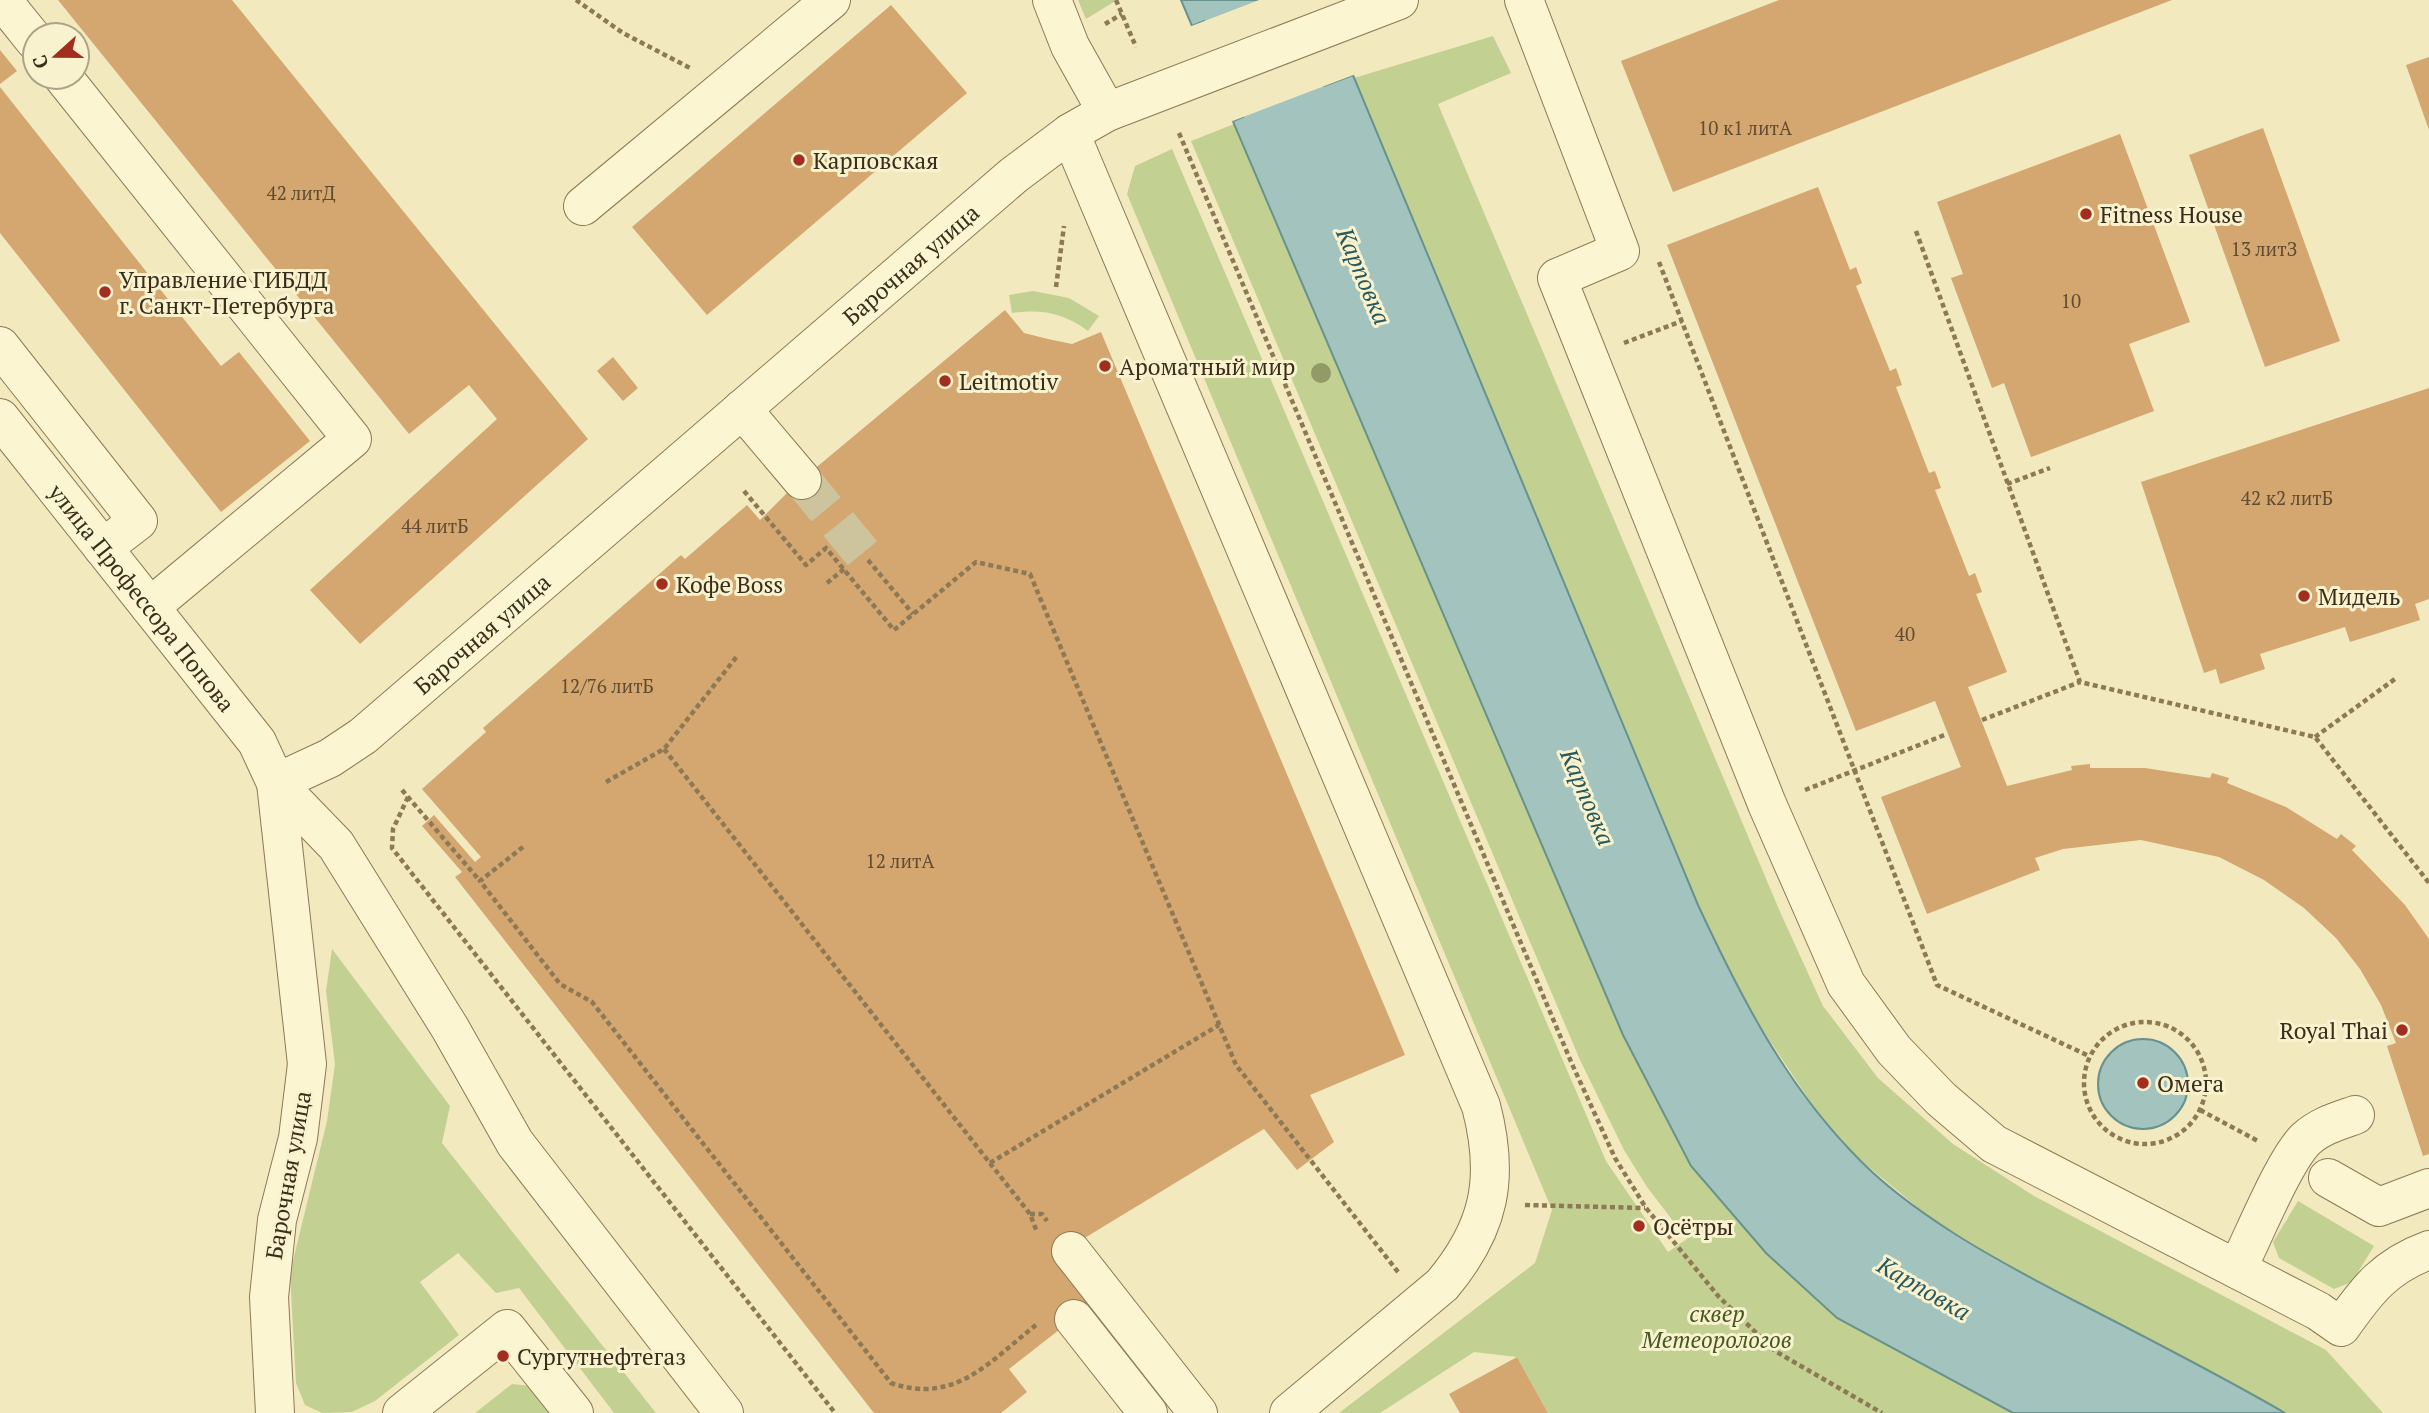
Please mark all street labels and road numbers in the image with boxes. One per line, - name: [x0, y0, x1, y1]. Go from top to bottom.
- street label: Барочная улица: [836, 196, 986, 332]
- street label: улица Профессора Попова: [42, 476, 243, 718]
- street label: Барочная улица: [407, 566, 557, 701]
- street label: Барочная улица: [258, 1088, 318, 1262]

